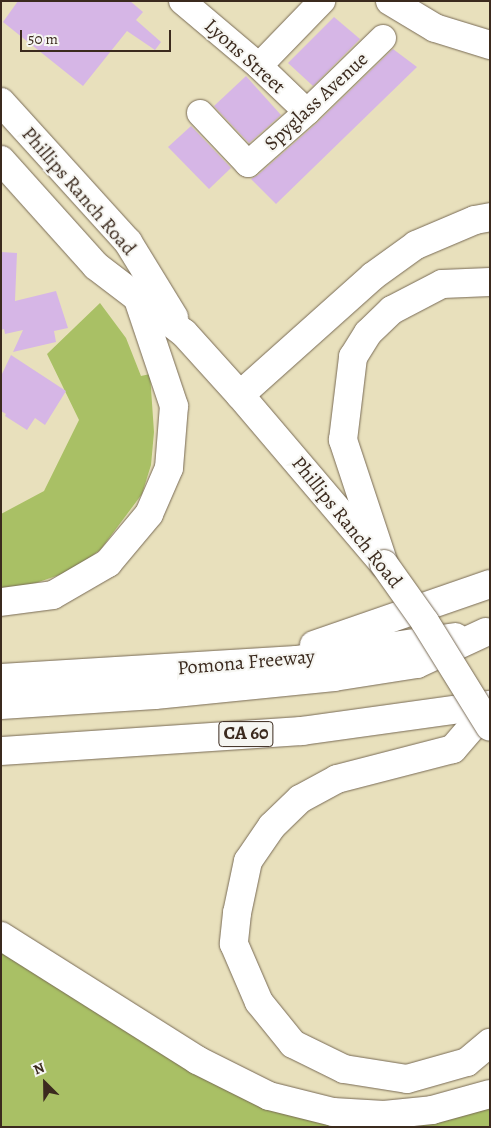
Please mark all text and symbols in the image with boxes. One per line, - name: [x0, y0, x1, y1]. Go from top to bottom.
- street label: Lyons Street: [200, 13, 290, 99]
- scale bar: [22, 20, 174, 52]
- text: 50 m: [28, 29, 58, 49]
- street label: Spyglass Avenue: [259, 47, 373, 155]
- street label: Phillips Ranch Road: [17, 122, 141, 260]
- street label: Phillips Ranch Road: [287, 451, 407, 593]
- street label: Pomona Freeway: [176, 644, 316, 680]
- road number: CA 60: [217, 718, 275, 751]
- north arrow: [20, 1058, 70, 1108]
- text: N: [31, 1058, 47, 1079]

